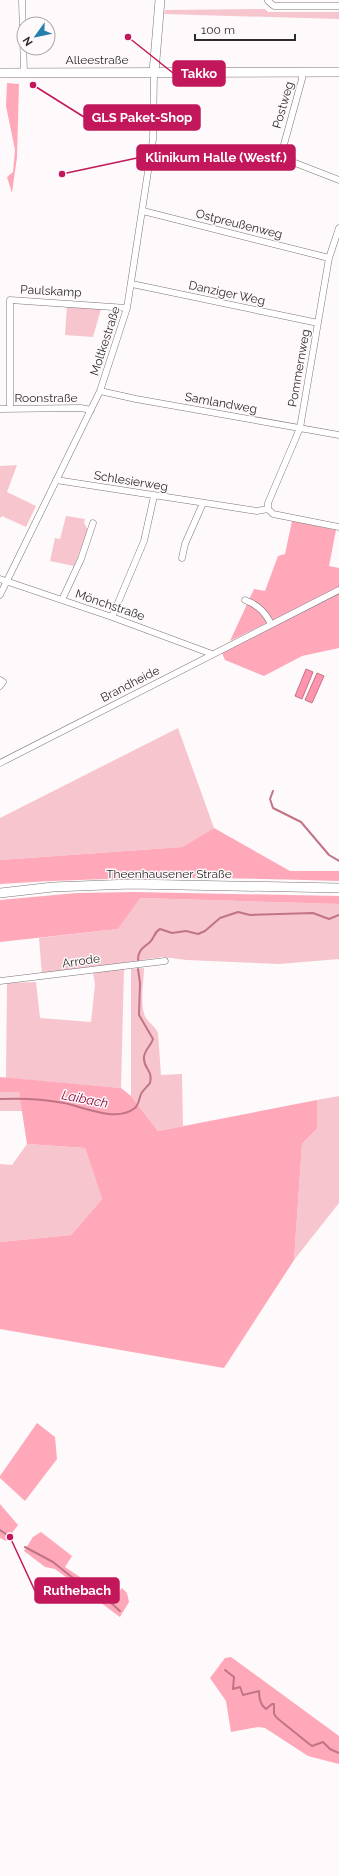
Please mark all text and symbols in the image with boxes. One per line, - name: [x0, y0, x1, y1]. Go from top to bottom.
- north arrow: [16, 16, 56, 56]
- scale bar: [195, 16, 295, 42]
- text: 100 m: [201, 23, 235, 37]
- text: N: [20, 34, 36, 48]
- street label: Alleestraße: [66, 53, 128, 67]
- callout: Takko: [173, 61, 225, 86]
- text: Takko: [181, 66, 217, 81]
- street label: Postweg: [270, 80, 296, 130]
- callout: GLS Paket-Shop: [84, 105, 200, 130]
- text: GLS Paket-Shop: [92, 110, 192, 125]
- callout: Klinikum Halle (Westf.): [137, 145, 295, 170]
- text: Klinikum Halle (Westf.): [145, 150, 287, 165]
- street label: Ostpreußenweg: [194, 206, 284, 242]
- street label: Danziger Weg: [187, 278, 267, 308]
- street label: Paulskamp: [20, 282, 82, 300]
- street label: Moltkestraße: [87, 305, 123, 377]
- street label: Pommernweg: [285, 328, 313, 408]
- street label: Samlandweg: [184, 390, 258, 416]
- street label: Roonstraße: [14, 391, 78, 405]
- street label: Schlesierweg: [93, 468, 169, 494]
- street label: Mönchstraße: [74, 587, 146, 623]
- street label: Brandheide: [98, 663, 162, 705]
- street label: Theenhausener Straße: [106, 867, 232, 881]
- street label: Arrode: [61, 951, 101, 971]
- water label: Laibach: [60, 1087, 110, 1111]
- callout: Ruthebach: [35, 1578, 119, 1603]
- text: Ruthebach: [43, 1583, 111, 1598]

